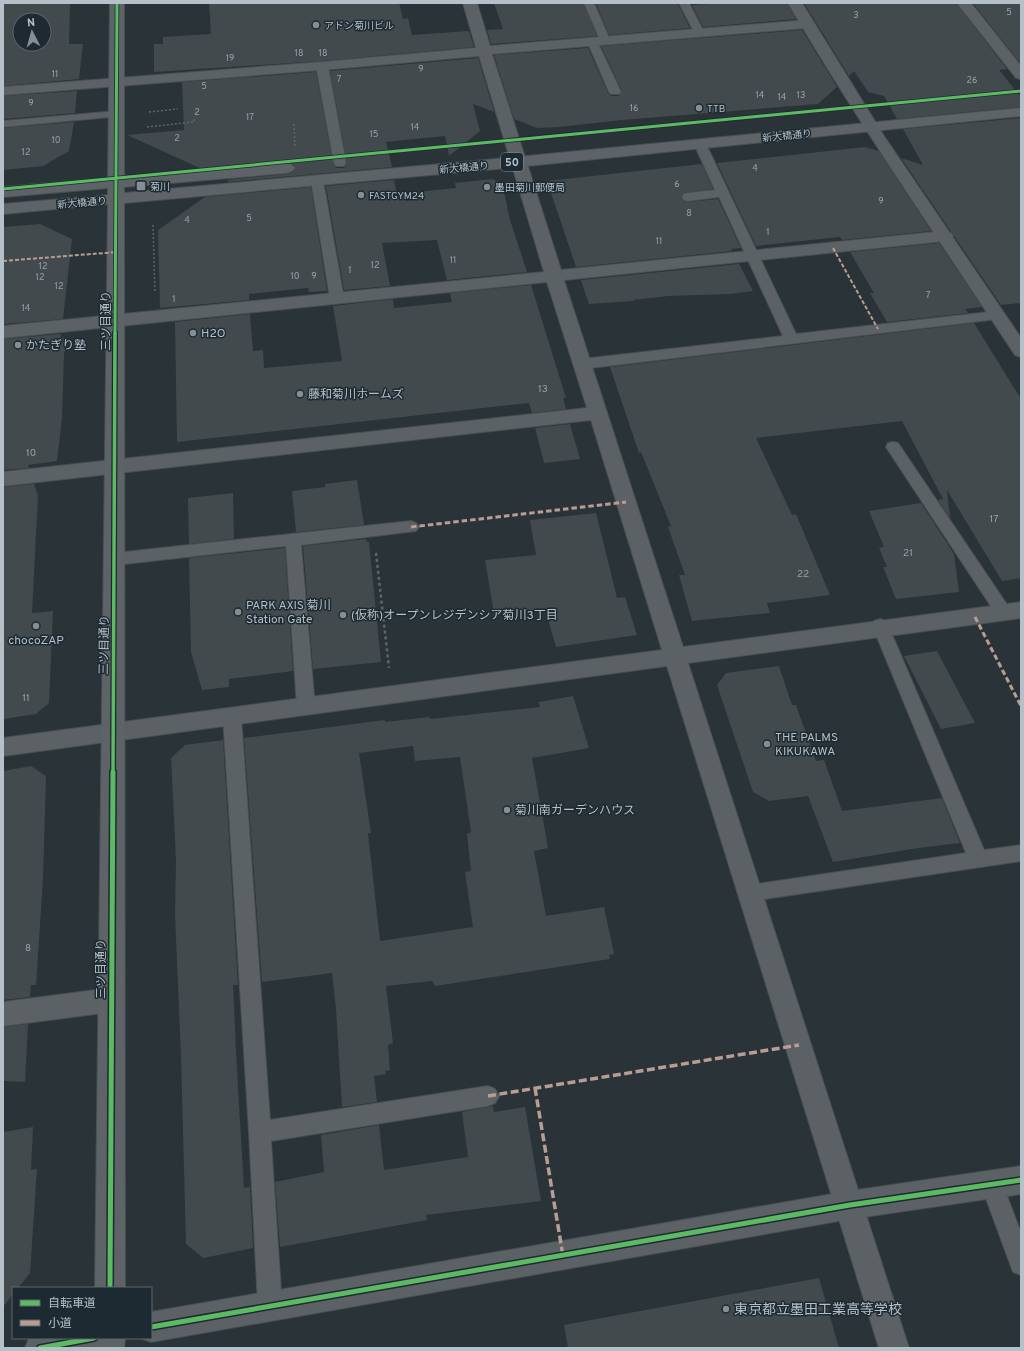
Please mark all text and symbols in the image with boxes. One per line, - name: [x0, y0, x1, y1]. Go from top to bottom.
- house number: 5: [1006, 7, 1012, 18]
- house number: 3: [853, 10, 859, 21]
- north arrow: [12, 12, 52, 52]
- text: N: [26, 16, 36, 30]
- marker: アドン菊川ビル: [311, 20, 321, 30]
- place label: アドン菊川ビル: [324, 20, 394, 33]
- house number: 18: [295, 48, 303, 59]
- house number: 18: [319, 48, 327, 59]
- house number: 19: [226, 53, 234, 64]
- house number: 9: [418, 64, 424, 75]
- house number: 11: [52, 69, 58, 80]
- house number: 7: [337, 74, 342, 85]
- house number: 26: [967, 75, 977, 86]
- house number: 5: [201, 81, 207, 92]
- house number: 14: [756, 90, 765, 101]
- house number: 13: [797, 90, 805, 101]
- house number: 14: [778, 92, 787, 103]
- house number: 9: [28, 98, 34, 109]
- house number: 16: [630, 103, 638, 114]
- marker: TTB: [694, 103, 704, 113]
- place label: TTB: [707, 103, 725, 116]
- house number: 2: [194, 107, 200, 118]
- house number: 17: [246, 112, 254, 123]
- house number: 14: [411, 122, 420, 133]
- street label: 新大橋通り: [762, 127, 813, 146]
- house number: 15: [370, 129, 378, 140]
- house number: 2: [174, 133, 180, 144]
- house number: 10: [51, 135, 61, 146]
- house number: 12: [22, 147, 30, 158]
- road number: 50: [501, 153, 523, 171]
- street label: 新大橋通り: [439, 160, 490, 177]
- house number: 4: [752, 163, 758, 174]
- house number: 6: [674, 179, 680, 190]
- marker: 菊川: [135, 180, 147, 192]
- place label: 菊川: [150, 181, 170, 194]
- marker: 墨田菊川郵便局: [482, 182, 492, 192]
- place label: 墨田菊川郵便局: [495, 182, 565, 195]
- marker: FASTGYM24: [356, 190, 366, 200]
- place label: FASTGYM24: [369, 190, 424, 203]
- street label: 新大橋通り: [57, 195, 108, 212]
- house number: 9: [878, 196, 884, 207]
- house number: 8: [686, 208, 692, 219]
- house number: 5: [246, 213, 252, 224]
- house number: 4: [184, 215, 190, 226]
- house number: 1: [766, 227, 770, 238]
- house number: 11: [656, 236, 662, 247]
- house number: 11: [450, 255, 456, 266]
- house number: 12: [371, 260, 379, 271]
- house number: 12: [39, 261, 47, 272]
- house number: 1: [348, 265, 352, 276]
- house number: 10: [290, 271, 300, 282]
- house number: 9: [311, 271, 317, 282]
- house number: 12: [36, 272, 44, 283]
- house number: 12: [55, 281, 63, 292]
- house number: 7: [926, 290, 931, 301]
- street label: 三ツ目通り: [99, 291, 115, 351]
- house number: 1: [172, 294, 176, 305]
- house number: 14: [22, 303, 31, 314]
- place label: H2O: [201, 326, 226, 342]
- marker: H2O: [188, 328, 198, 338]
- place label: かたぎり塾: [26, 338, 86, 354]
- marker: かたぎり塾: [13, 340, 23, 350]
- house number: 13: [538, 383, 548, 396]
- place label: 藤和菊川ホームズ: [308, 387, 404, 403]
- marker: 藤和菊川ホームズ: [295, 389, 305, 399]
- house number: 10: [26, 447, 36, 460]
- house number: 17: [990, 513, 998, 526]
- house number: 21: [903, 547, 913, 560]
- house number: 22: [797, 568, 809, 581]
- place label: PARK AXIS 菊川 Station Gate: [246, 598, 331, 628]
- marker: PARK AXIS 菊川 Station Gate: [233, 607, 243, 617]
- place label: (仮称)オープンレジデンシア菊川3丁目: [351, 608, 558, 624]
- marker: (仮称)オープンレジデンシア菊川3丁目: [338, 610, 348, 620]
- street label: 三ツ目通り: [96, 615, 114, 675]
- marker: chocoZAP: [31, 621, 41, 631]
- place label: chocoZAP: [8, 633, 64, 649]
- house number: 11: [22, 692, 30, 705]
- place label: THE PALMS KIKUKAWA: [775, 730, 838, 760]
- marker: THE PALMS KIKUKAWA: [762, 739, 772, 749]
- place label: 菊川南ガーデンハウス: [515, 803, 635, 819]
- marker: 菊川南ガーデンハウス: [502, 805, 512, 815]
- street label: 三ツ目通り: [94, 939, 110, 999]
- house number: 8: [25, 942, 31, 955]
- legend: [12, 1287, 152, 1339]
- text: 自転車道: [48, 1296, 96, 1312]
- place label: 東京都立墨田工業高等学校: [734, 1301, 902, 1319]
- marker: 東京都立墨田工業高等学校: [721, 1304, 731, 1314]
- text: 小道: [48, 1316, 72, 1332]

